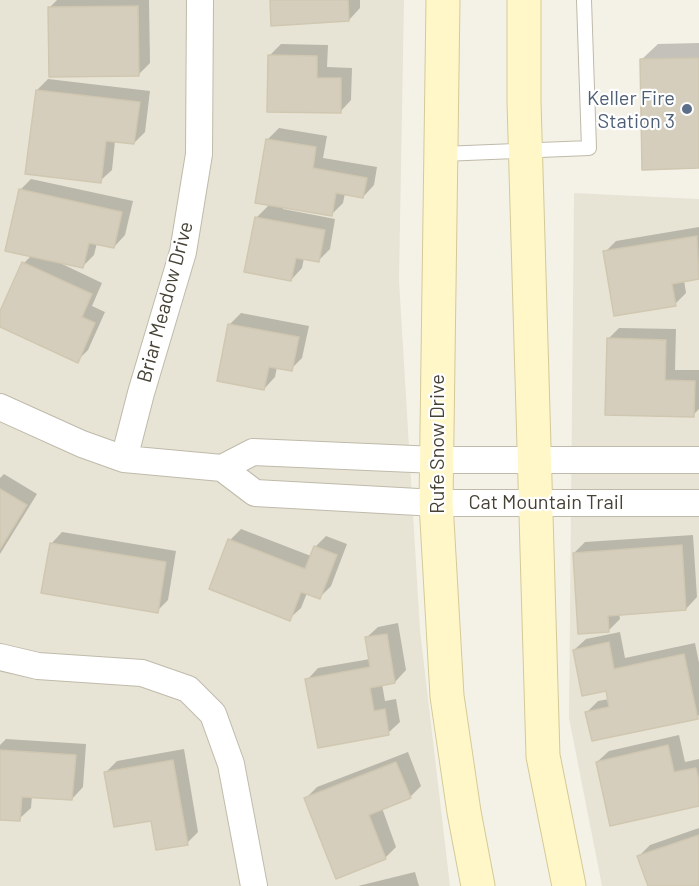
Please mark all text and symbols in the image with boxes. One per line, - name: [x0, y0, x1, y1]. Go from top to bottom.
- place label: Keller Fire Station 3: [587, 86, 675, 133]
- marker: Keller Fire Station 3: [680, 102, 694, 116]
- street label: Briar Meadow Drive: [132, 219, 198, 385]
- street label: Rufe Snow Drive: [425, 374, 449, 514]
- street label: Cat Mountain Trail: [469, 490, 623, 514]

